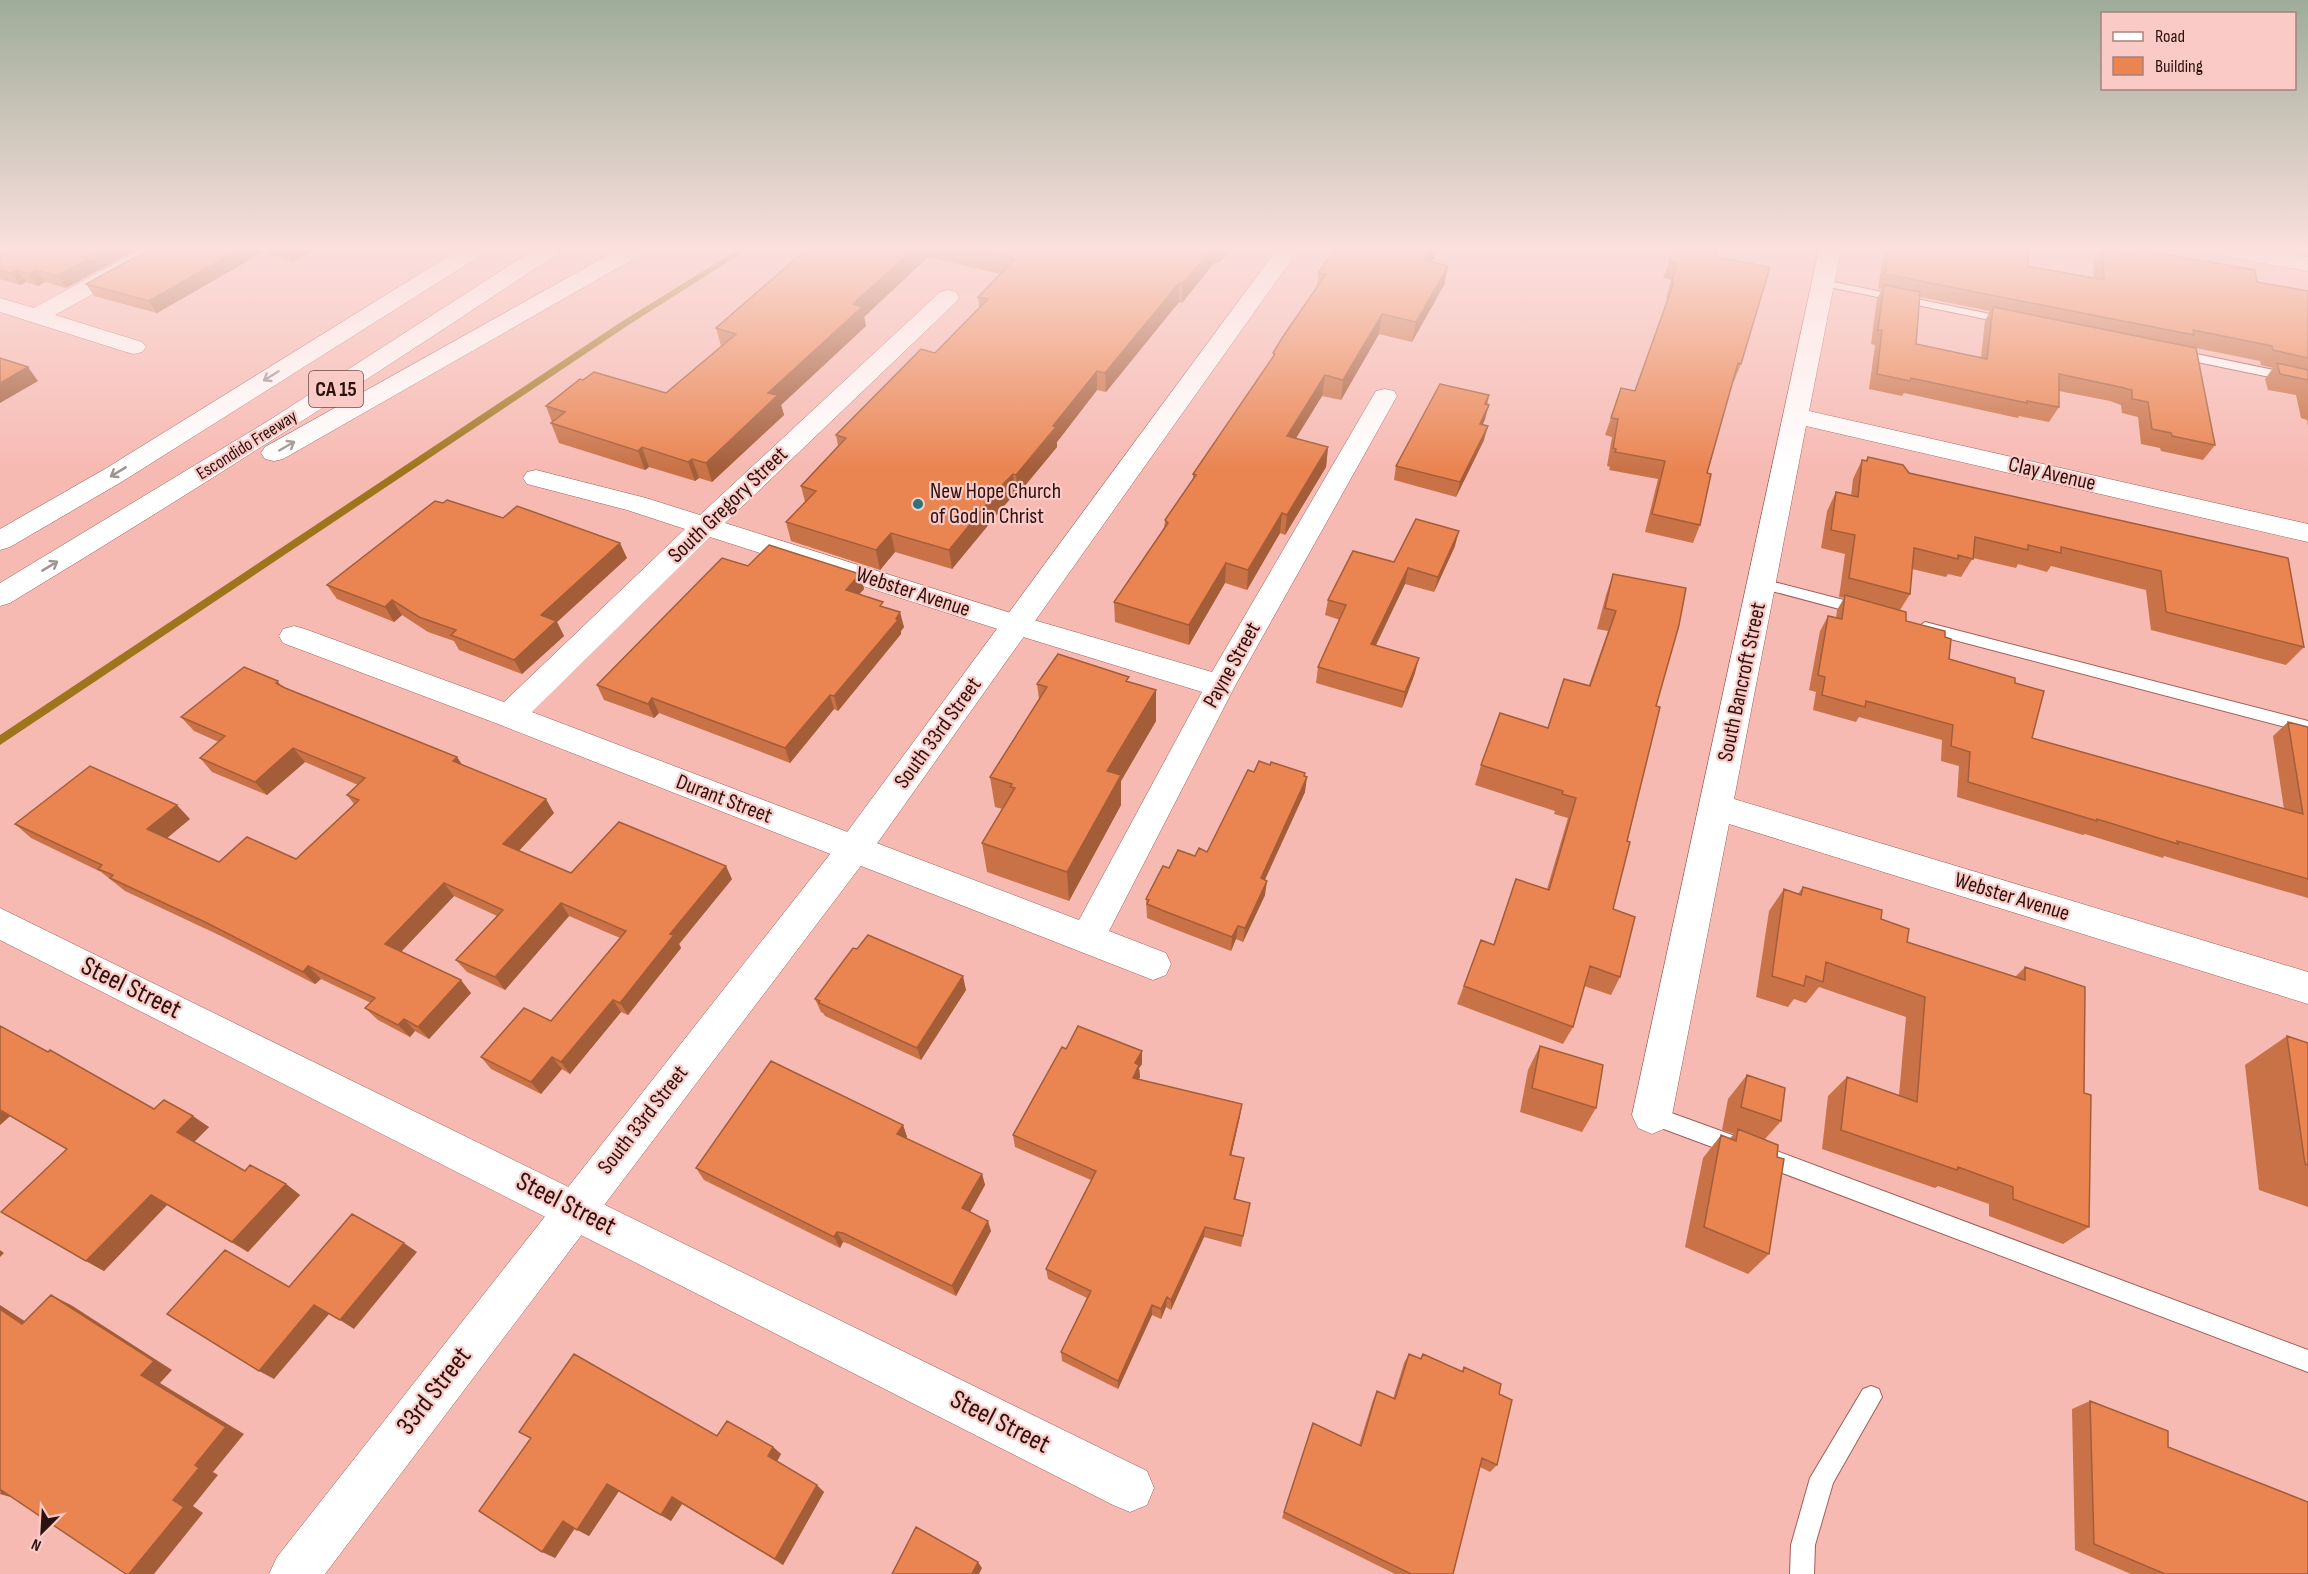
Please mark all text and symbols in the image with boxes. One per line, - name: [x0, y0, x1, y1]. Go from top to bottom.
- legend: [2101, 12, 2296, 90]
- text: Road: [2155, 26, 2185, 47]
- text: Building: [2155, 56, 2203, 77]
- one-way arrow: [263, 371, 280, 383]
- road number: CA 15: [309, 371, 363, 407]
- street label: Escondido Freeway: [193, 406, 301, 484]
- one-way arrow: [278, 439, 295, 451]
- street label: South Gregory Street: [663, 441, 794, 569]
- street label: Clay Avenue: [2006, 451, 2098, 497]
- one-way arrow: [110, 467, 127, 479]
- place label: New Hope Church of God in Christ: [930, 478, 1061, 530]
- marker: New Hope Church of God in Christ: [911, 497, 925, 511]
- one-way arrow: [41, 560, 58, 572]
- street label: Webster Avenue: [852, 561, 974, 623]
- street label: South Bancroft Street: [1712, 600, 1772, 764]
- street label: Payne Street: [1197, 617, 1267, 713]
- street label: South 33rd Street: [889, 672, 988, 794]
- street label: Durant Street: [672, 768, 776, 830]
- street label: Webster Avenue: [1951, 867, 2073, 927]
- street label: Steel Street: [76, 950, 186, 1026]
- street label: South 33rd Street: [592, 1060, 694, 1180]
- street label: Steel Street: [511, 1165, 621, 1243]
- street label: 33rd Street: [390, 1341, 478, 1441]
- street label: Steel Street: [945, 1383, 1055, 1461]
- north arrow: [12, 1502, 72, 1562]
- text: N: [29, 1534, 44, 1555]

